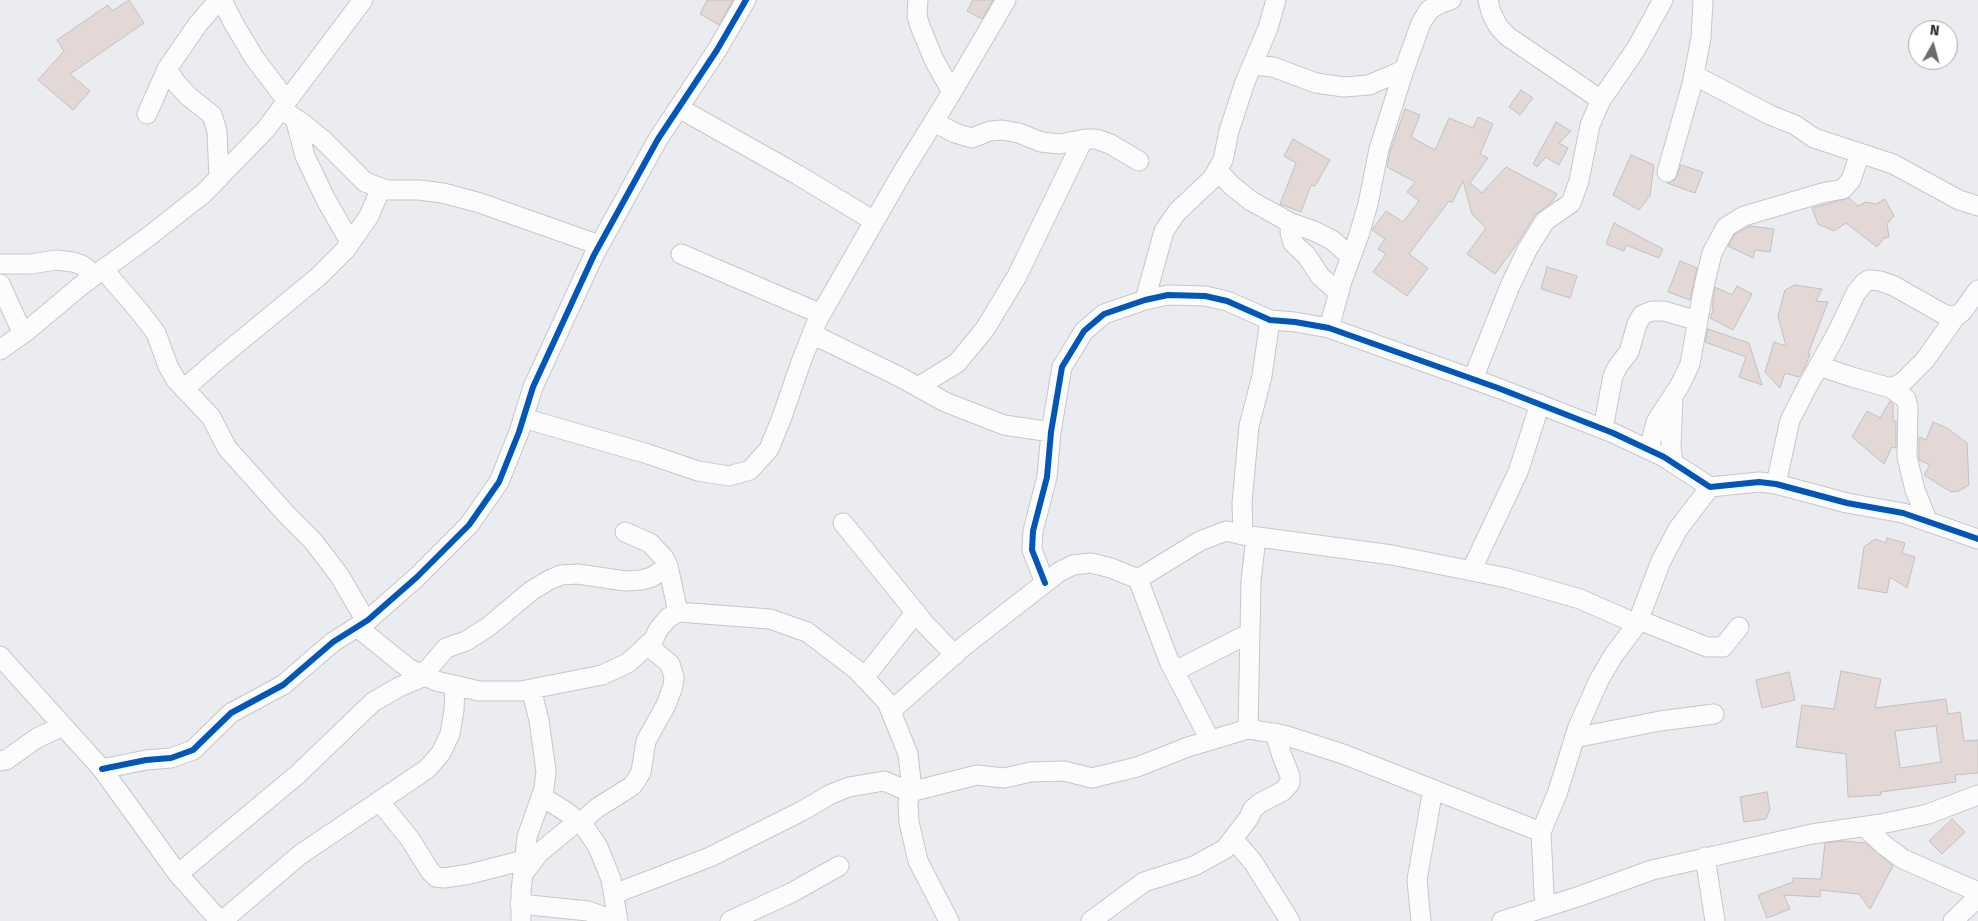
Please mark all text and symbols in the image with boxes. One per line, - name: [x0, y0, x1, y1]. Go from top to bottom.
- north arrow: [1908, 20, 1958, 70]
- text: N: [1929, 22, 1940, 40]

